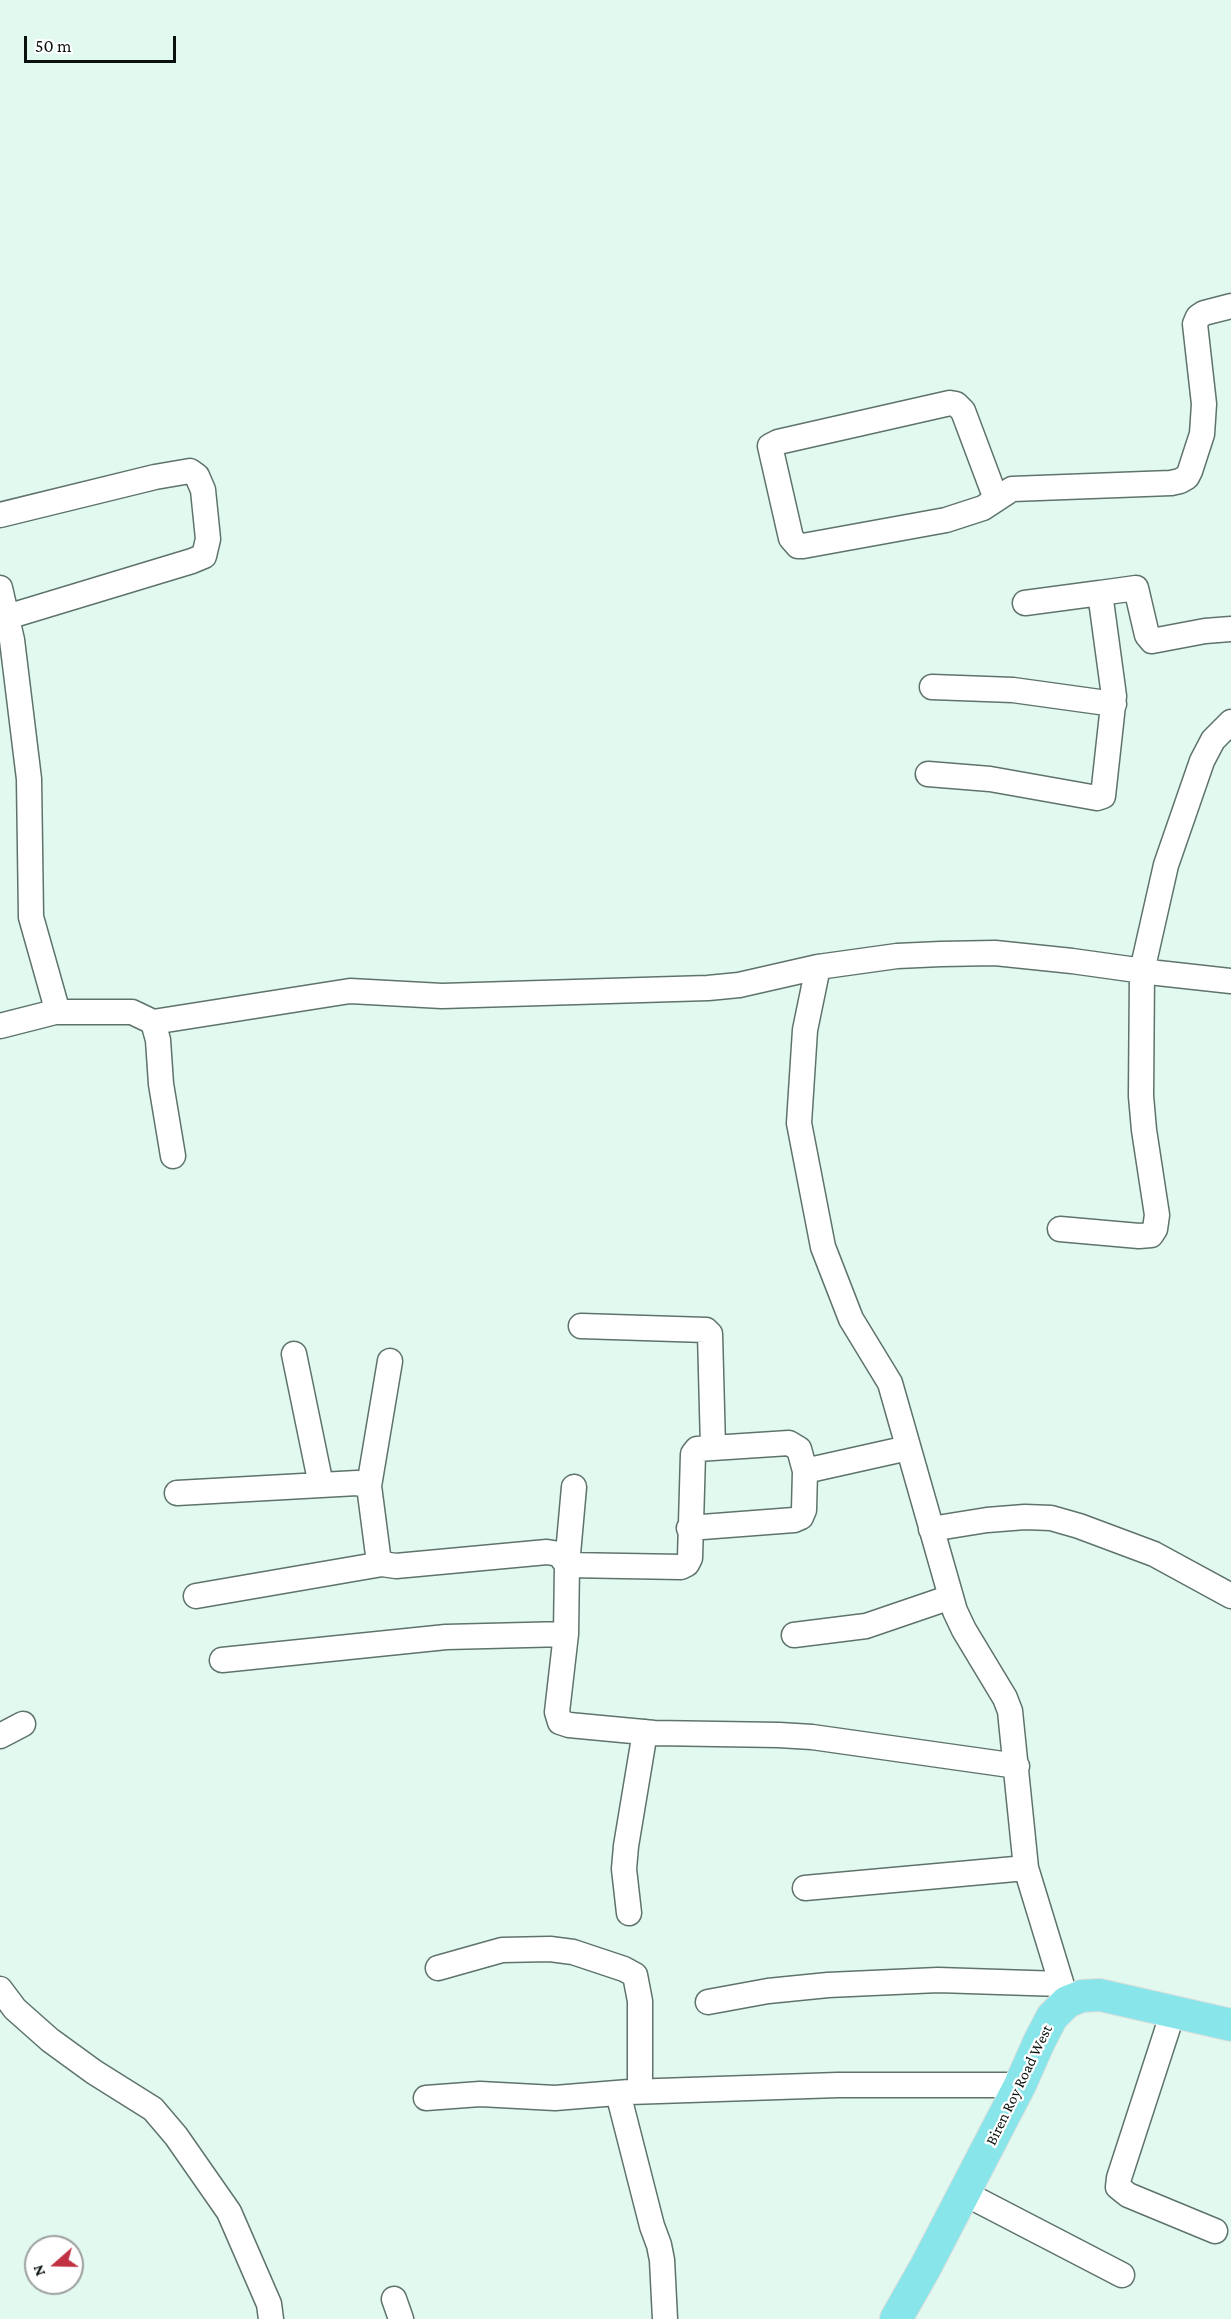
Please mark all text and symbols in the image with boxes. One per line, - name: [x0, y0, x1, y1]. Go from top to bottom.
- scale bar: [27, 24, 178, 62]
- text: 50 m: [35, 36, 72, 56]
- street label: Biren Roy Road West: [981, 2022, 1057, 2148]
- north arrow: [24, 2235, 84, 2295]
- text: N: [29, 2263, 48, 2279]

